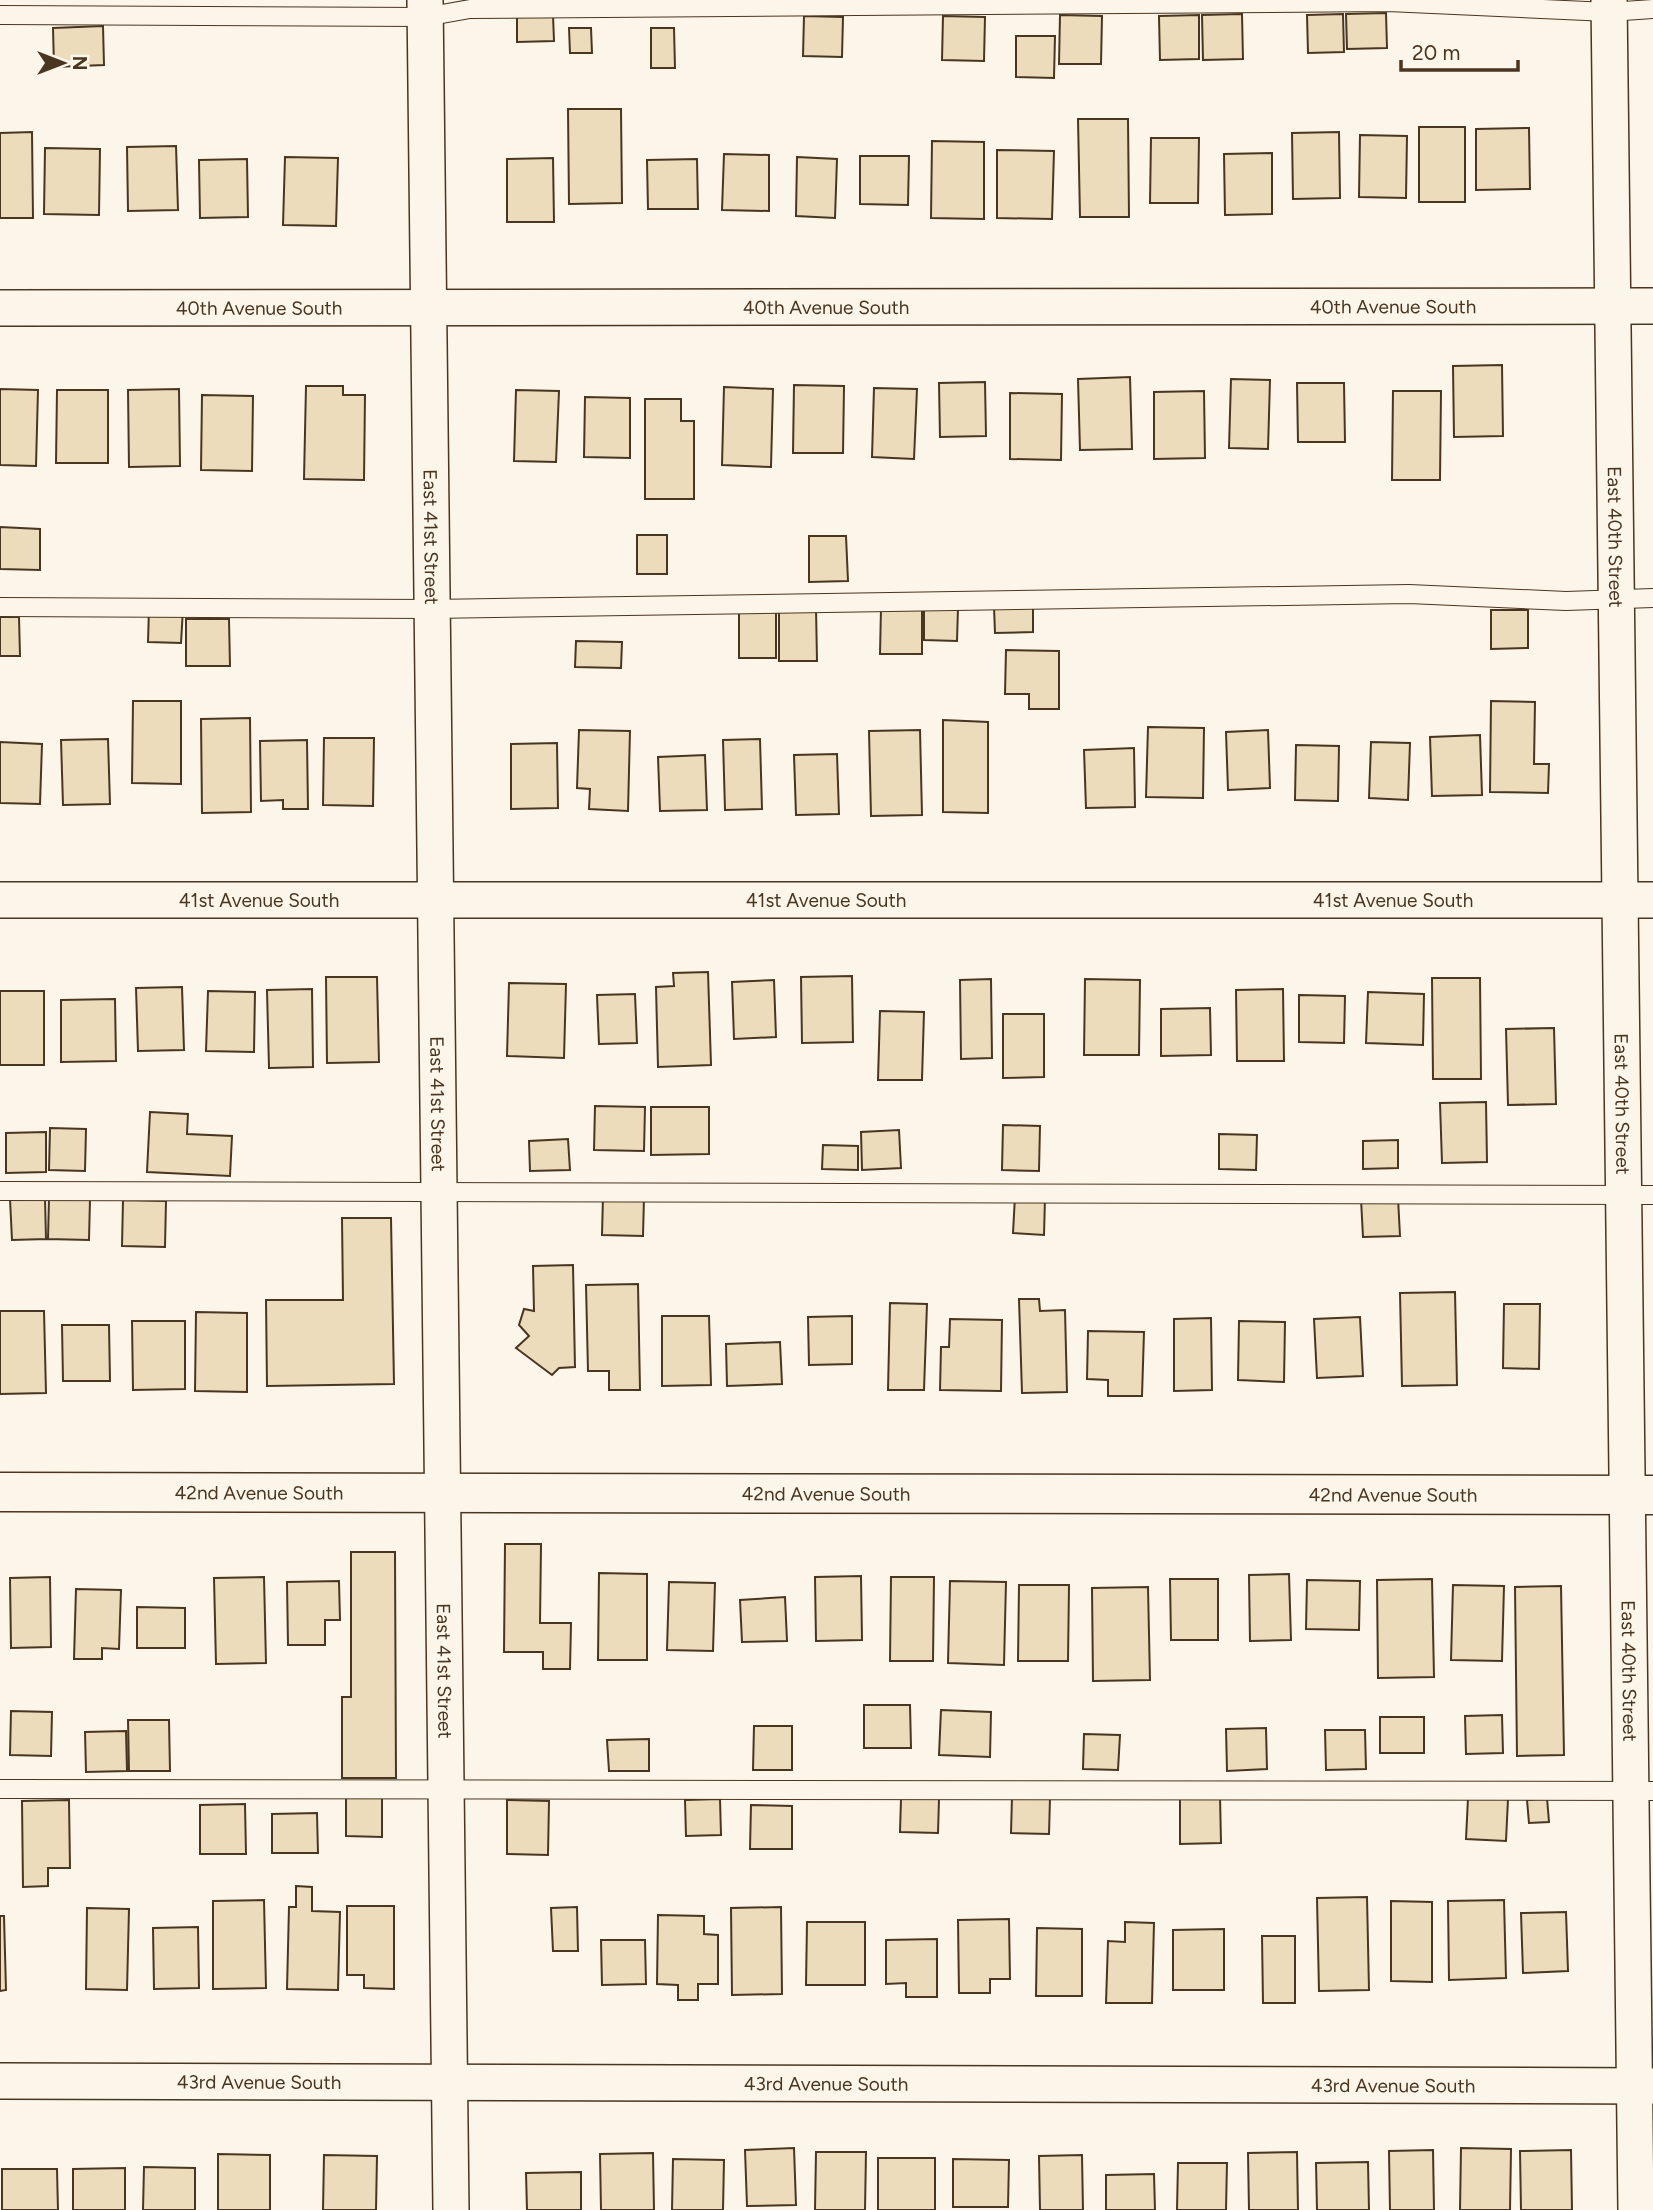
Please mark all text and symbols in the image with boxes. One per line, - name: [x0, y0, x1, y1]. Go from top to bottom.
- north arrow: [28, 28, 98, 98]
- scale bar: [1401, 28, 1518, 72]
- text: 20 m: [1412, 40, 1460, 65]
- text: N: [68, 56, 91, 70]
- street label: 40th Avenue South: [1310, 295, 1476, 318]
- street label: 40th Avenue South: [743, 296, 909, 319]
- street label: 40th Avenue South: [176, 297, 342, 320]
- street label: East 40th Street: [1603, 466, 1627, 608]
- street label: East 41st Street: [419, 469, 443, 605]
- street label: 41st Avenue South: [179, 889, 339, 912]
- street label: 41st Avenue South: [746, 889, 906, 912]
- street label: 41st Avenue South: [1313, 889, 1473, 912]
- street label: East 40th Street: [1610, 1033, 1634, 1175]
- street label: East 41st Street: [425, 1036, 450, 1172]
- street label: 42nd Avenue South: [174, 1481, 344, 1505]
- street label: 42nd Avenue South: [741, 1482, 911, 1506]
- street label: 42nd Avenue South: [1308, 1483, 1478, 1507]
- street label: East 40th Street: [1617, 1600, 1641, 1742]
- street label: East 41st Street: [432, 1603, 456, 1739]
- street label: 43rd Avenue South: [177, 2071, 341, 2094]
- street label: 43rd Avenue South: [744, 2072, 908, 2096]
- street label: 43rd Avenue South: [1311, 2074, 1475, 2097]

